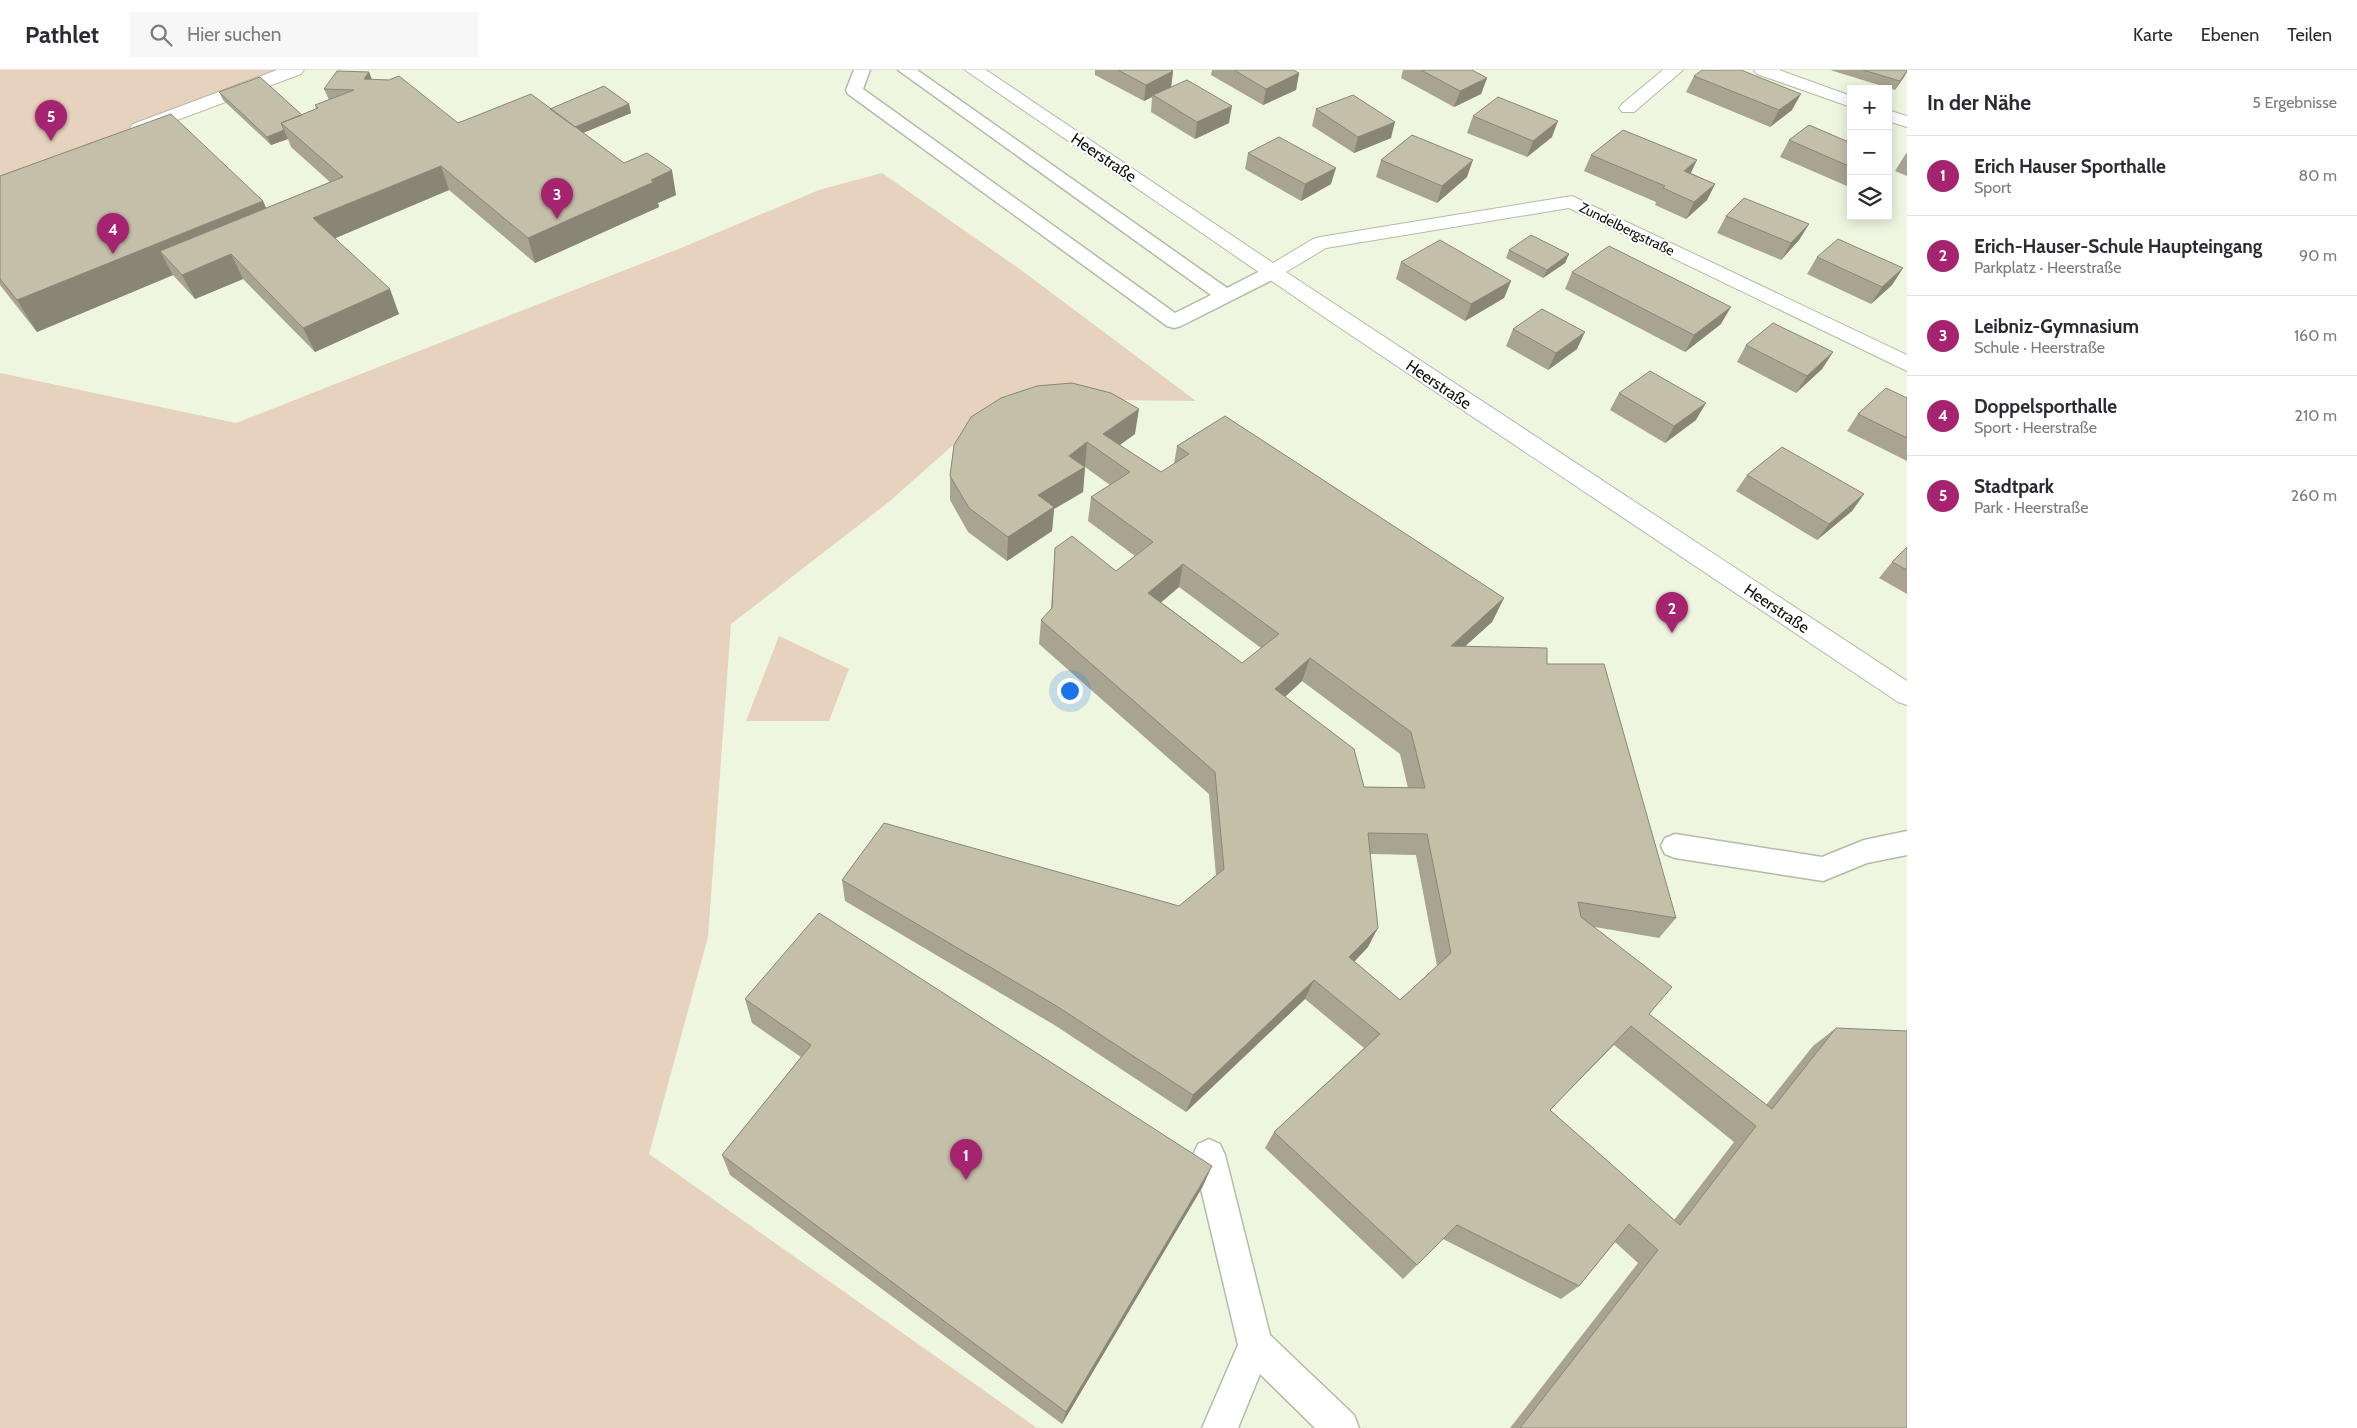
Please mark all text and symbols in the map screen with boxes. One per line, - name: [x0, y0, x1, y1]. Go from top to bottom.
- search box: [129, 12, 479, 57]
- text: Pathlet: [25, 20, 99, 49]
- icon: search: [147, 21, 175, 49]
- text: Hier suchen: [187, 23, 281, 46]
- text: Karte: [2133, 24, 2173, 46]
- text: Ebenen: [2201, 24, 2259, 46]
- text: Teilen: [2287, 24, 2332, 46]
- map controls: [1847, 85, 1892, 220]
- button: +: [1847, 85, 1892, 130]
- text: In der Nähe: [1927, 90, 2031, 115]
- text: 5 Ergebnisse: [2252, 93, 2337, 112]
- pin: 5: [35, 100, 67, 141]
- street label: Heerstraße: [1068, 129, 1140, 186]
- button: −: [1847, 130, 1892, 175]
- text: Erich Hauser Sporthalle: [1974, 155, 2166, 178]
- text: 1: [1940, 166, 1946, 185]
- text: 80 m: [2299, 166, 2337, 185]
- button: layers: [1847, 175, 1892, 220]
- pin: 3: [541, 178, 573, 219]
- text: Sport: [1974, 178, 2011, 197]
- street label: Zundelbergstraße: [1576, 198, 1678, 260]
- pin: 4: [97, 213, 129, 254]
- text: Erich-Hauser-Schule Haupteingang: [1974, 235, 2262, 258]
- text: 2: [1939, 246, 1947, 265]
- text: 90 m: [2299, 246, 2337, 265]
- text: Parkplatz · Heerstraße: [1974, 258, 2121, 277]
- text: Leibniz-Gymnasium: [1974, 315, 2139, 338]
- text: 3: [1939, 326, 1947, 345]
- text: 160 m: [2294, 326, 2337, 345]
- text: Schule · Heerstraße: [1974, 338, 2105, 357]
- street label: Heerstraße: [1403, 356, 1475, 413]
- text: Doppelsporthalle: [1974, 395, 2117, 418]
- text: 4: [1938, 406, 1948, 425]
- text: 210 m: [2295, 406, 2337, 425]
- text: Sport · Heerstraße: [1974, 418, 2097, 437]
- text: Stadtpark: [1974, 475, 2054, 498]
- text: 5: [1939, 486, 1947, 505]
- text: 260 m: [2291, 486, 2337, 505]
- text: Park · Heerstraße: [1974, 498, 2088, 517]
- street label: Heerstraße: [1741, 580, 1813, 637]
- pin: 2: [1656, 592, 1688, 633]
- your location: [1057, 678, 1083, 704]
- pin: 1: [950, 1139, 982, 1180]

